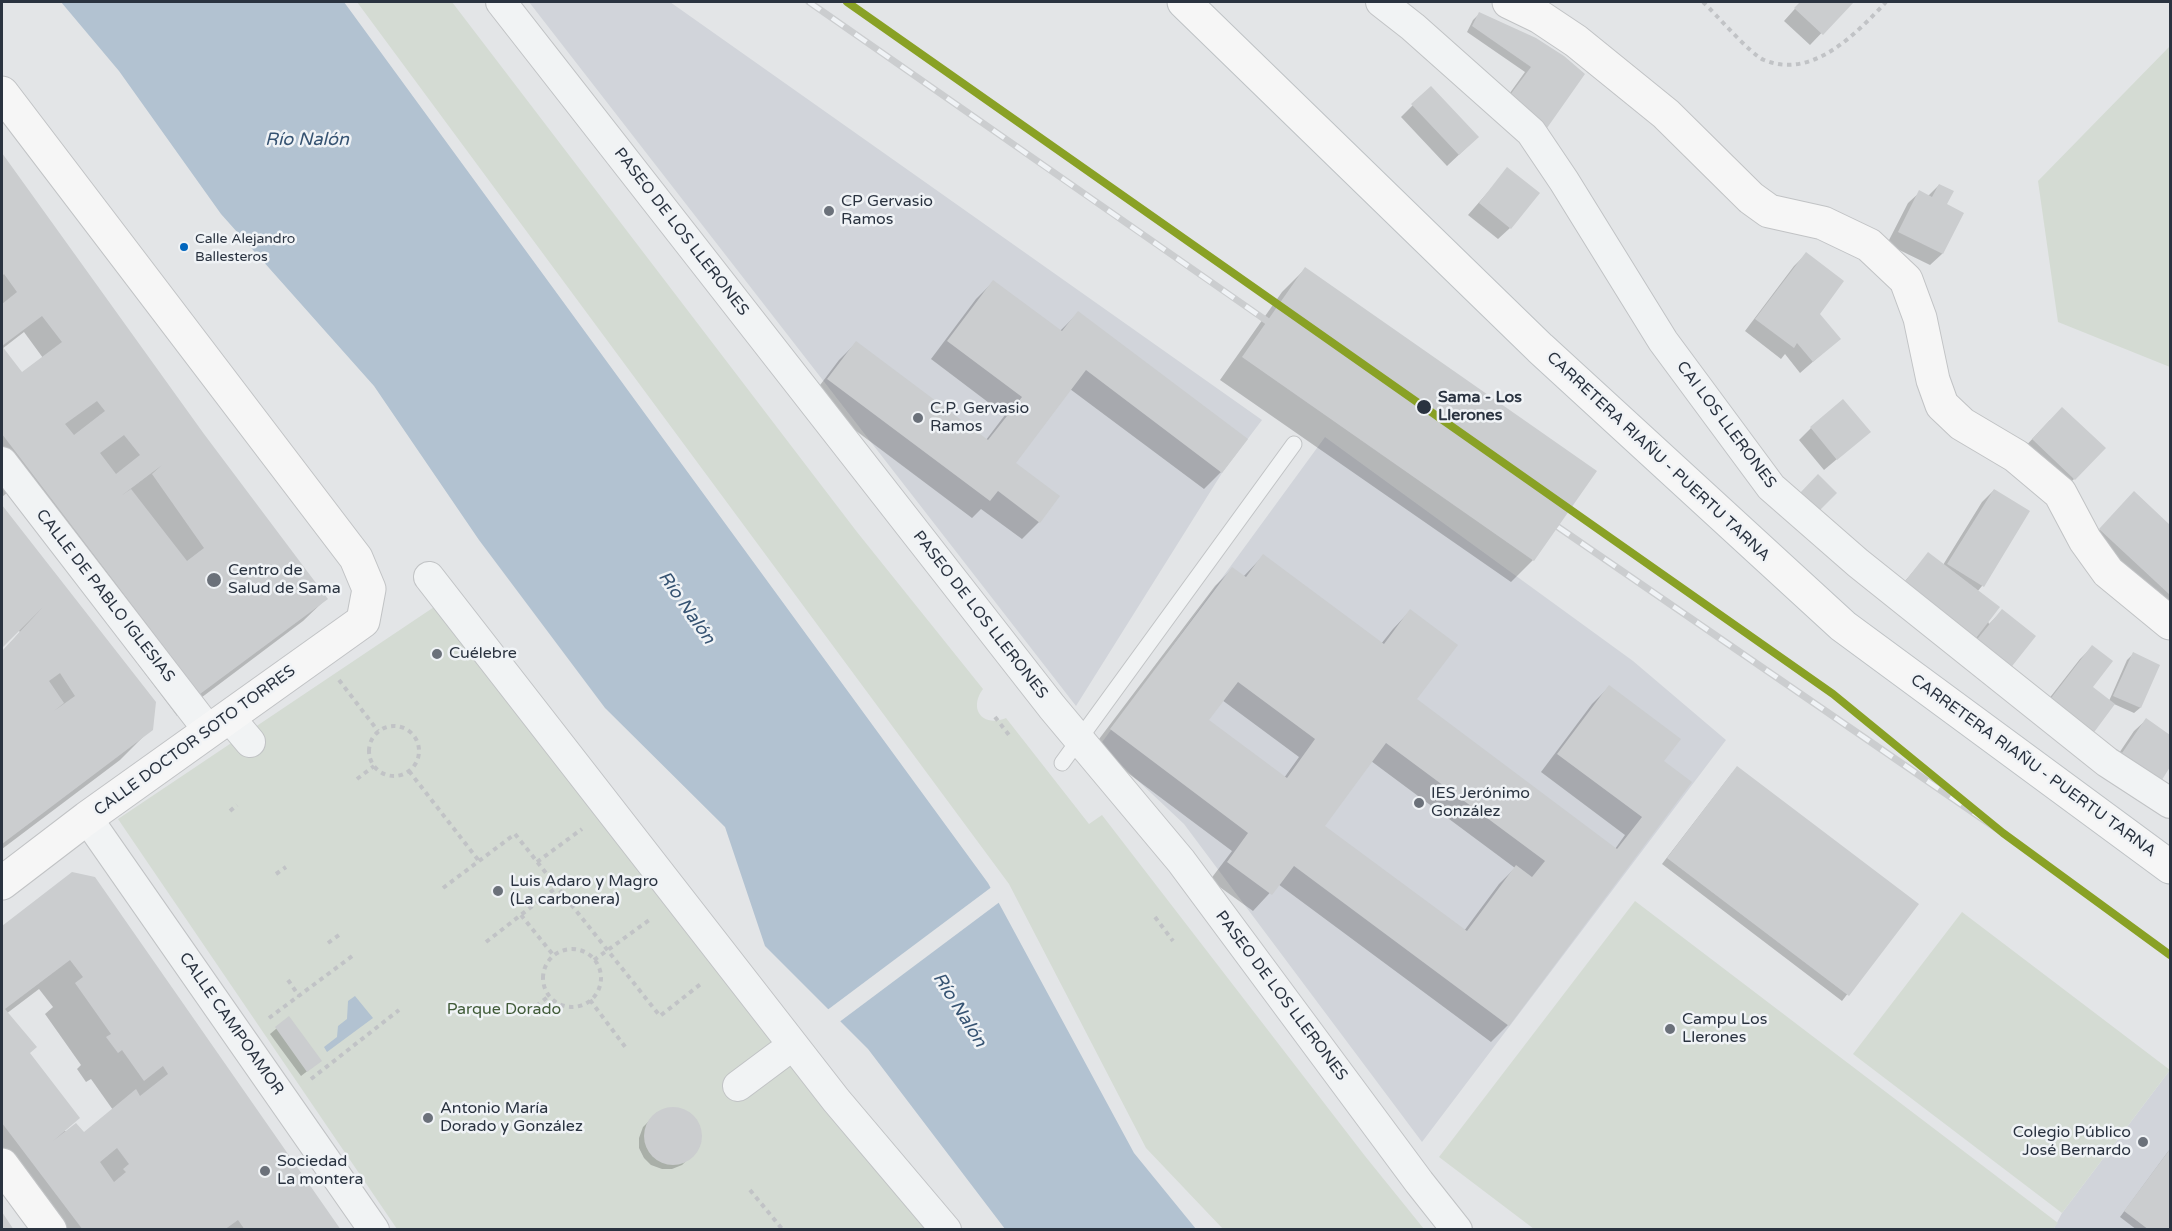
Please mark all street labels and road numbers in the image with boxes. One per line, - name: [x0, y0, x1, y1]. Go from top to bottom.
- street label: PASEO DE LOS LLERONES: [610, 144, 752, 320]
- street label: CARRETERA RIAÑU - PUERTU TARNA: [1542, 348, 1774, 566]
- street label: CAI LOS LLERONES: [1672, 358, 1780, 492]
- street label: CALLE DE PABLO IGLESIAS: [32, 506, 178, 686]
- street label: PASEO DE LOS LLERONES: [909, 527, 1051, 703]
- street label: CALLE DOCTOR SOTO TORRES: [91, 662, 299, 820]
- street label: CARRETERA RIAÑU - PUERTU TARNA: [1907, 670, 2159, 862]
- street label: PASEO DE LOS LLERONES: [1211, 907, 1351, 1085]
- street label: CALLE CAMPOAMOR: [174, 949, 288, 1099]

